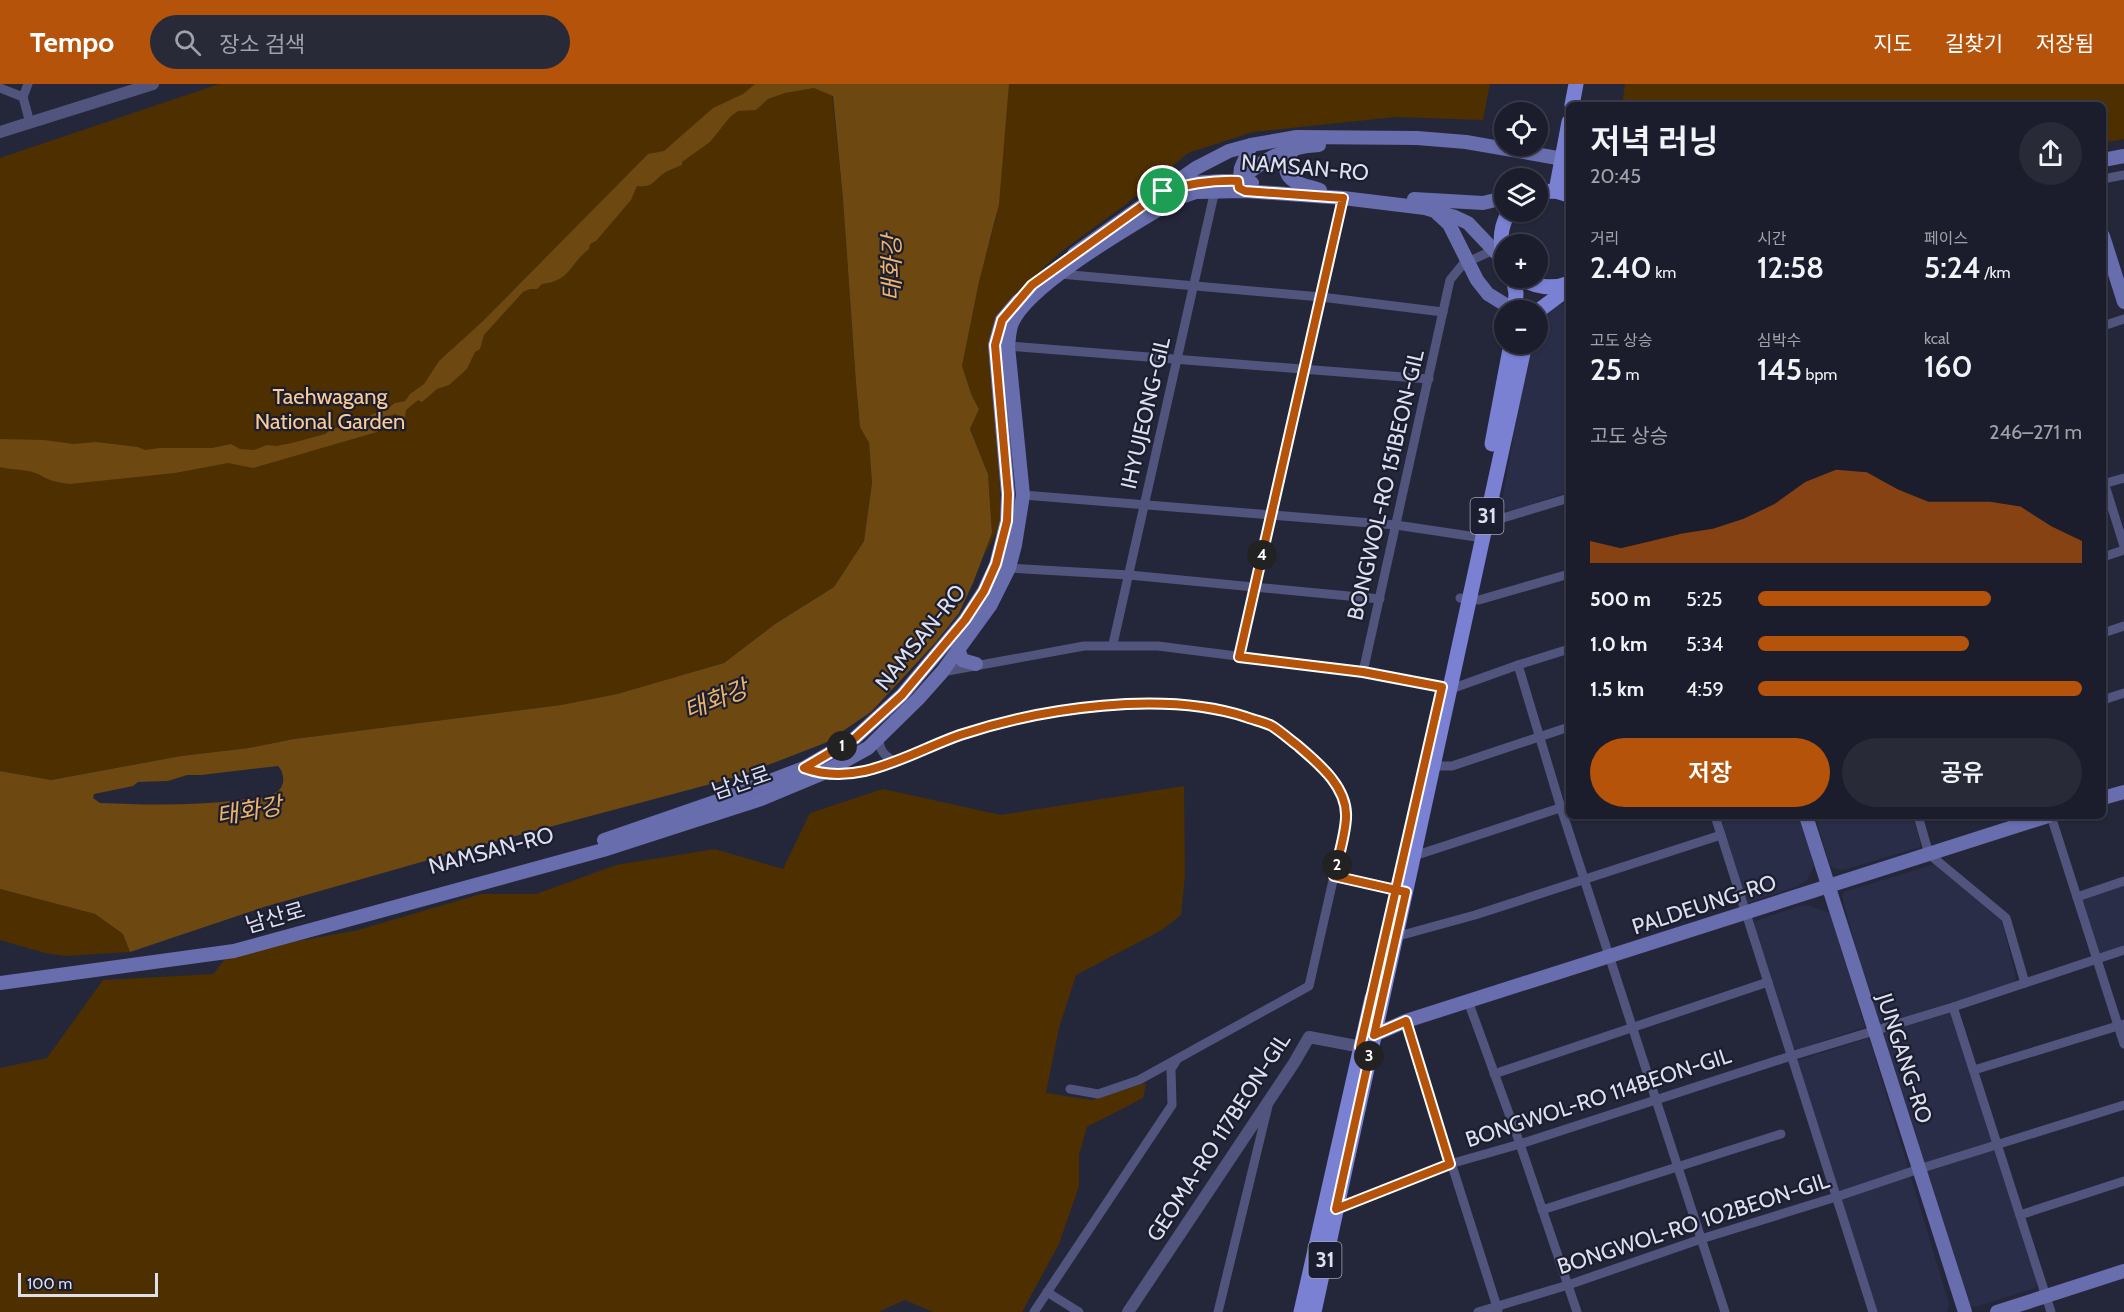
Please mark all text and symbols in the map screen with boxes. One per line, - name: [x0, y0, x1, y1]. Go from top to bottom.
- search box: [150, 15, 570, 69]
- text: Tempo: [30, 25, 114, 59]
- icon: search: [171, 26, 204, 59]
- text: 장소 검색: [219, 31, 305, 58]
- text: 지도: [1873, 31, 1912, 56]
- text: 길찾기: [1945, 31, 2003, 56]
- text: 저장됨: [2036, 31, 2094, 56]
- map controls: [1494, 102, 1548, 354]
- button: locate: [1494, 102, 1548, 156]
- text: 저녁 러닝: [1590, 121, 1719, 161]
- button: share: [2019, 122, 2082, 185]
- street label: NAMSAN-RO: [1240, 148, 1370, 187]
- text: 20:45: [1590, 164, 1641, 188]
- pin: [1137, 165, 1188, 216]
- button: layers: [1494, 168, 1548, 222]
- icon: arrive: [1146, 174, 1179, 207]
- text: 거리: [1590, 229, 1619, 248]
- text: 시간: [1757, 229, 1786, 248]
- text: 페이스: [1924, 229, 1968, 248]
- water label: 태화강: [877, 232, 906, 301]
- button: +: [1494, 234, 1548, 288]
- text: 2.40: [1590, 249, 1652, 286]
- text: 12:58: [1757, 249, 1824, 286]
- text: 5:24: [1924, 249, 1981, 286]
- text: km: [1652, 263, 1676, 282]
- text: /km: [1981, 263, 2011, 282]
- button: −: [1494, 300, 1548, 354]
- text: kcal: [1924, 329, 1950, 348]
- text: 고도 상승: [1590, 331, 1652, 350]
- text: 심박수: [1757, 331, 1801, 350]
- street label: IHYUJEONG-GIL: [1115, 335, 1176, 492]
- street label: BONGWOL-RO 151BEON-GIL: [1341, 347, 1430, 623]
- text: 160: [1924, 348, 1973, 385]
- text: 25: [1590, 351, 1622, 388]
- text: 145: [1757, 351, 1802, 388]
- text: m: [1622, 365, 1640, 384]
- text: bpm: [1802, 365, 1837, 384]
- park label: Taehwagang National Garden: [255, 383, 405, 435]
- text: 246–271 m: [1989, 420, 2082, 444]
- text: 고도 상승: [1590, 424, 1668, 448]
- road number: 31: [1470, 498, 1504, 534]
- pin: 4: [1247, 540, 1277, 570]
- text: 4: [1257, 545, 1267, 564]
- street label: NAMSAN-RO: [870, 579, 971, 696]
- text: 500 m: [1590, 587, 1651, 611]
- text: 5:25: [1686, 587, 1722, 611]
- text: 1.0 km: [1590, 632, 1647, 656]
- text: 5:34: [1686, 632, 1723, 656]
- water label: 태화강: [680, 673, 755, 725]
- text: 1.5 km: [1590, 677, 1644, 701]
- text: 4:59: [1686, 677, 1724, 701]
- pin: 1: [827, 731, 857, 761]
- text: 1: [839, 736, 845, 755]
- button: 저장: [1590, 738, 1830, 807]
- button: 공유: [1842, 738, 2082, 807]
- street label: 남산로: [708, 760, 774, 805]
- water label: 태화강: [214, 790, 287, 831]
- street label: NAMSAN-RO: [426, 821, 557, 880]
- pin: 2: [1322, 850, 1352, 880]
- text: 2: [1333, 855, 1341, 874]
- street label: PALDEUNG-RO: [1629, 868, 1780, 941]
- street label: 남산로: [242, 896, 308, 939]
- street label: JUNGANG-RO: [1870, 989, 1938, 1127]
- street label: GEOMA-RO 117BEON-GIL: [1141, 1028, 1296, 1247]
- pin: 3: [1354, 1041, 1384, 1071]
- street label: BONGWOL-RO 114BEON-GIL: [1462, 1042, 1734, 1153]
- text: 3: [1365, 1046, 1373, 1065]
- street label: BONGWOL-RO 102BEON-GIL: [1554, 1167, 1833, 1280]
- road number: 31: [1308, 1242, 1342, 1278]
- scale bar: [18, 1270, 158, 1298]
- text: 100 m: [27, 1274, 72, 1293]

